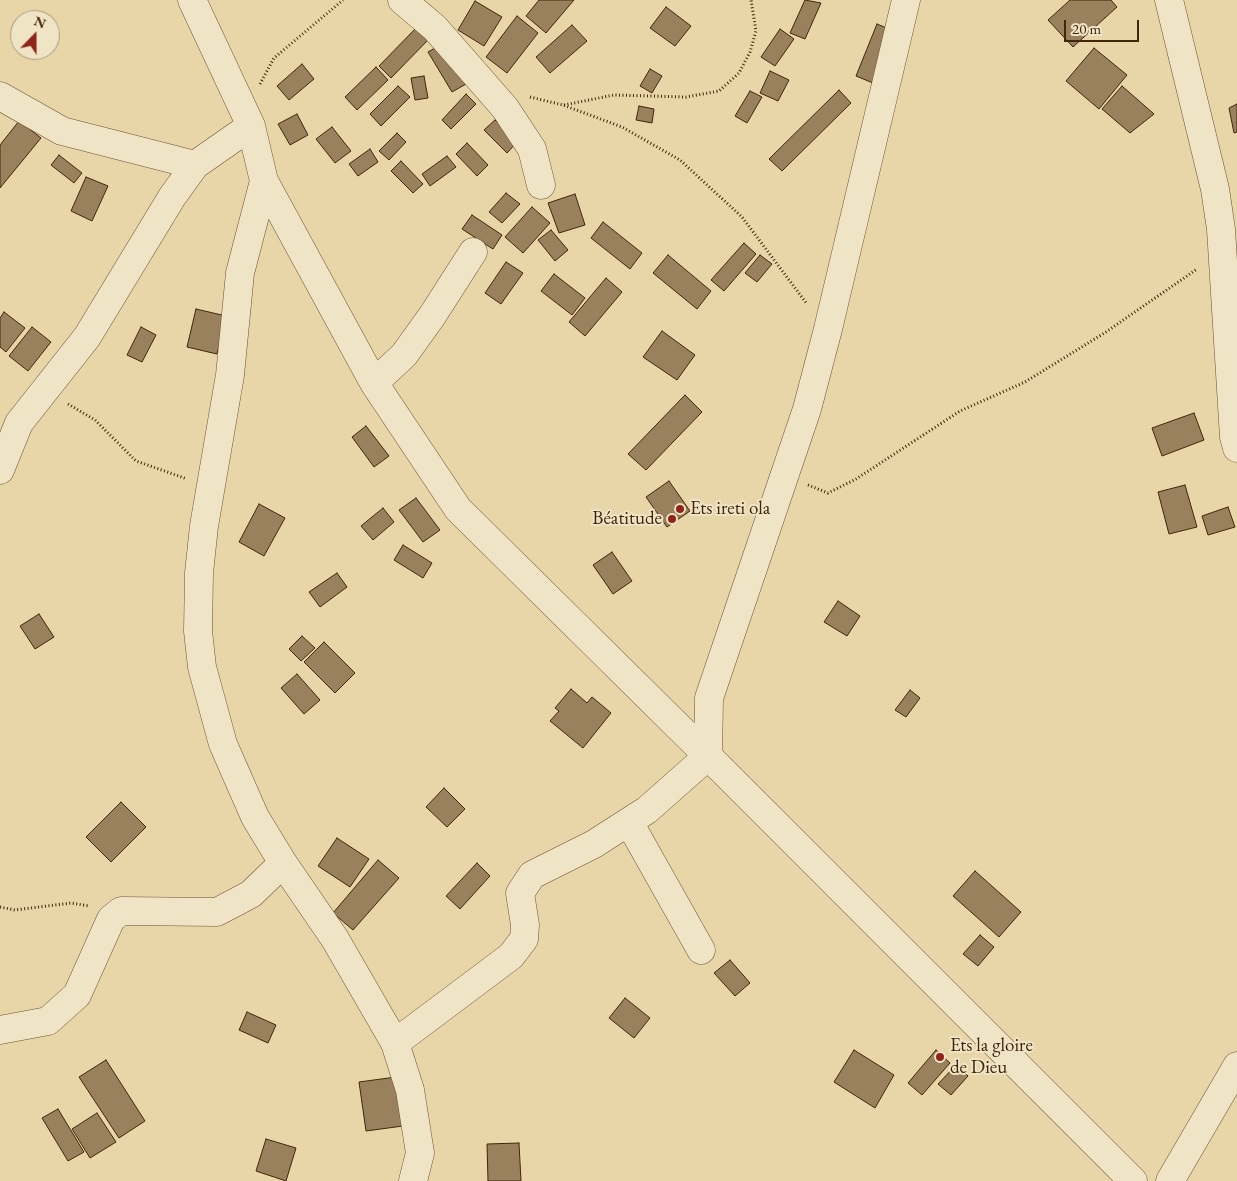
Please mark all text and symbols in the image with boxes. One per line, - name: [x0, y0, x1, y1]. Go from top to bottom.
- north arrow: [10, 10, 60, 60]
- scale bar: [1067, 10, 1142, 42]
- text: N: [32, 12, 49, 32]
- text: 20 m: [1072, 19, 1101, 38]
- place label: Ets ireti ola: [690, 498, 770, 520]
- marker: Ets ireti ola: [674, 503, 686, 515]
- place label: Béatitude: [592, 508, 662, 530]
- marker: Béatitude: [666, 513, 678, 525]
- place label: Ets la gloire de Dieu: [950, 1035, 1033, 1079]
- marker: Ets la gloire de Dieu: [934, 1051, 946, 1063]

